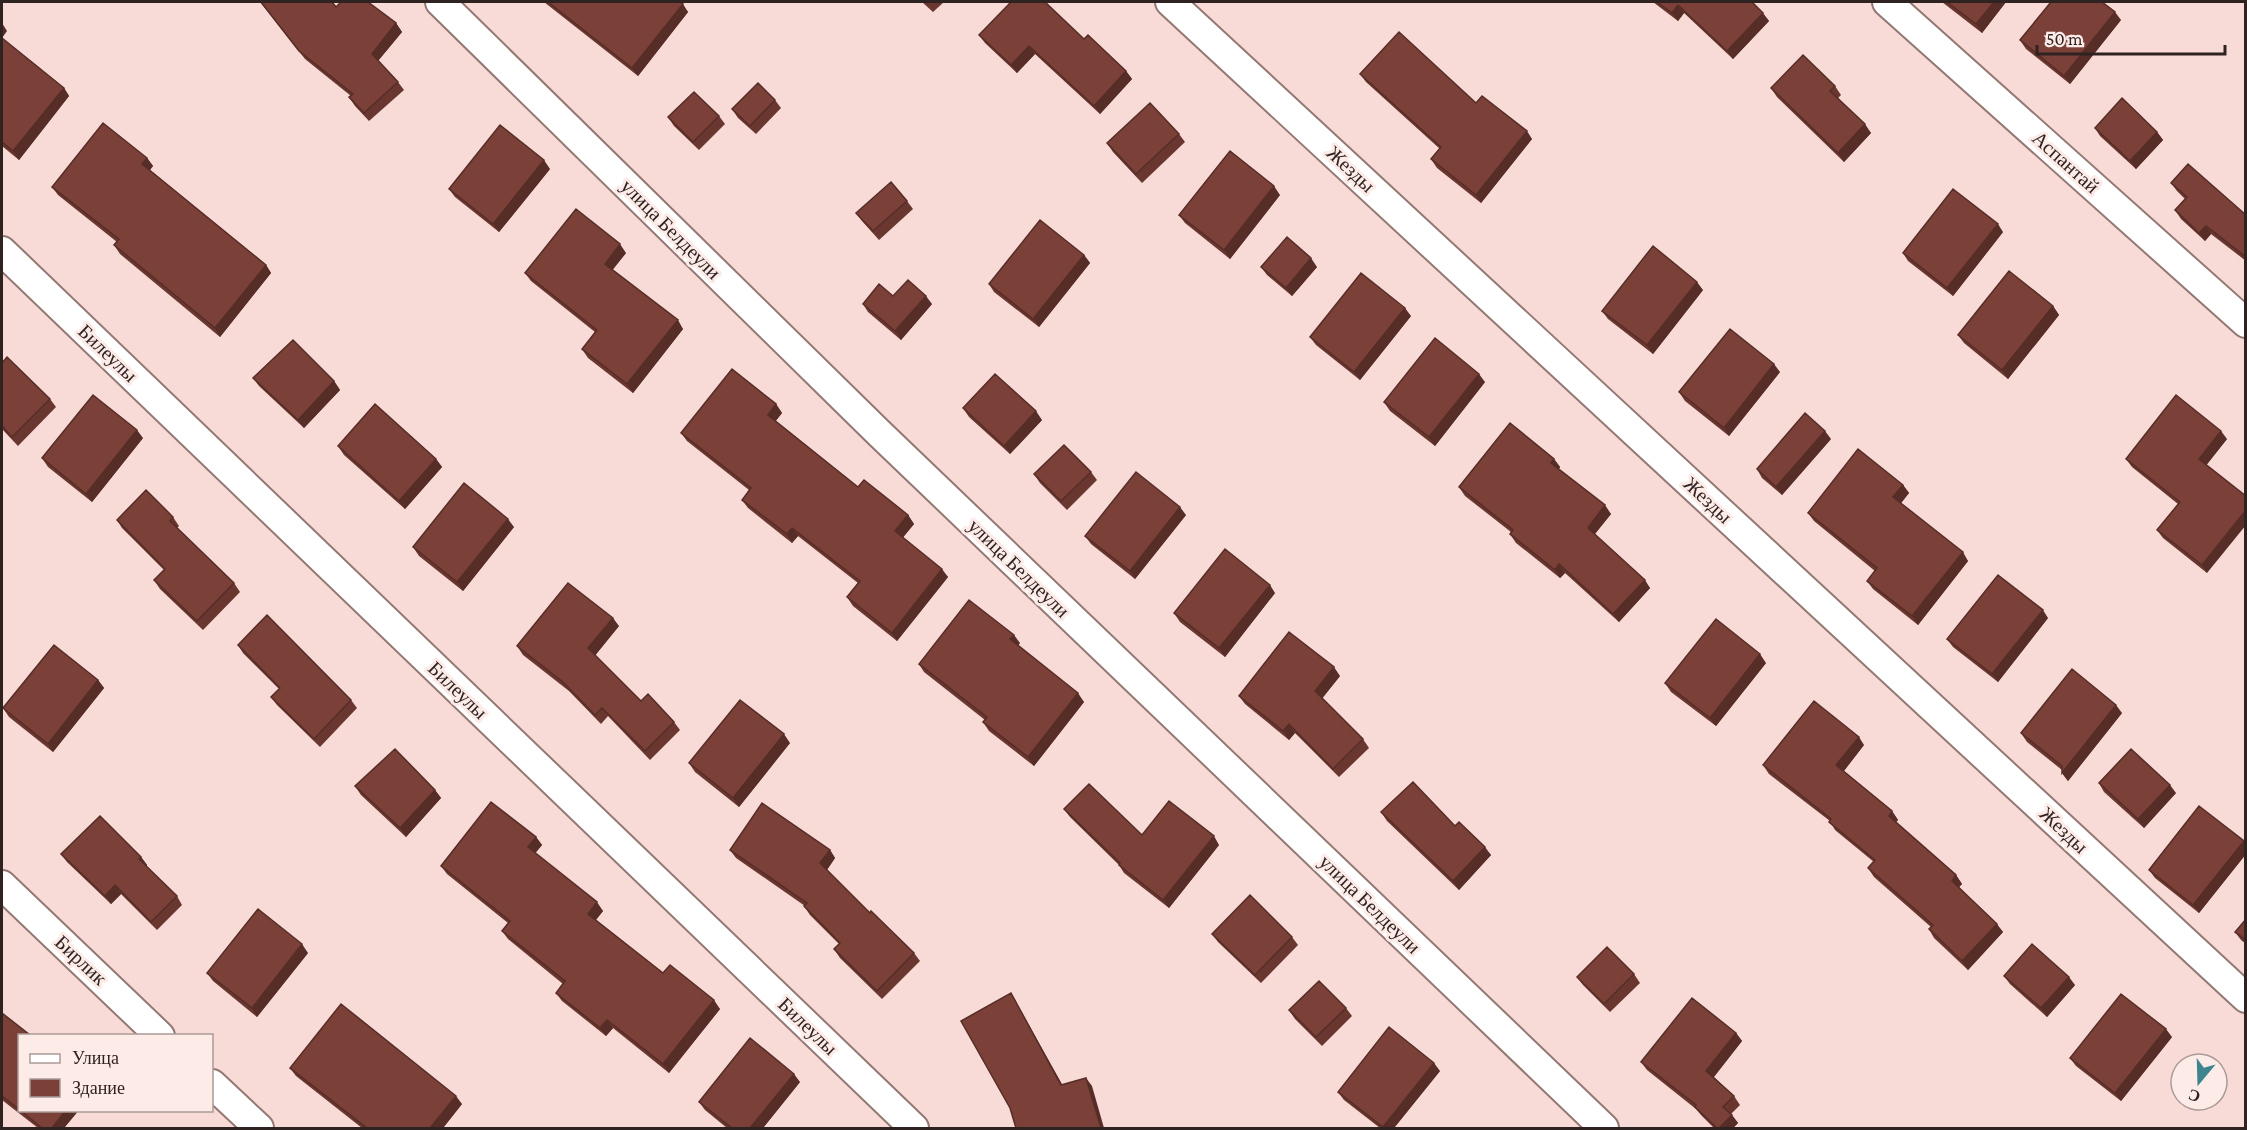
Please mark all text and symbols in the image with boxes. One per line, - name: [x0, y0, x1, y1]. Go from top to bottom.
- scale bar: [2037, 18, 2224, 56]
- text: 50 m: [2046, 29, 2083, 49]
- street label: Аспантай: [2028, 127, 2104, 198]
- street label: Жезды: [1322, 141, 1379, 197]
- street label: улица Белдеули: [616, 175, 726, 284]
- street label: Билеулы: [73, 320, 142, 387]
- street label: Жезды: [1679, 472, 1736, 528]
- street label: улица Белдеули: [963, 514, 1074, 623]
- street label: Билеулы: [423, 657, 492, 724]
- street label: Жезды: [2035, 802, 2092, 858]
- street label: улица Белдеули: [1314, 850, 1425, 959]
- street label: Бирлик: [50, 931, 111, 990]
- street label: Билеулы: [773, 993, 842, 1060]
- legend: [18, 1034, 213, 1112]
- text: Улица: [72, 1048, 119, 1068]
- north arrow: [2169, 1052, 2229, 1112]
- text: Здание: [72, 1078, 125, 1098]
- text: С: [2186, 1086, 2203, 1106]

